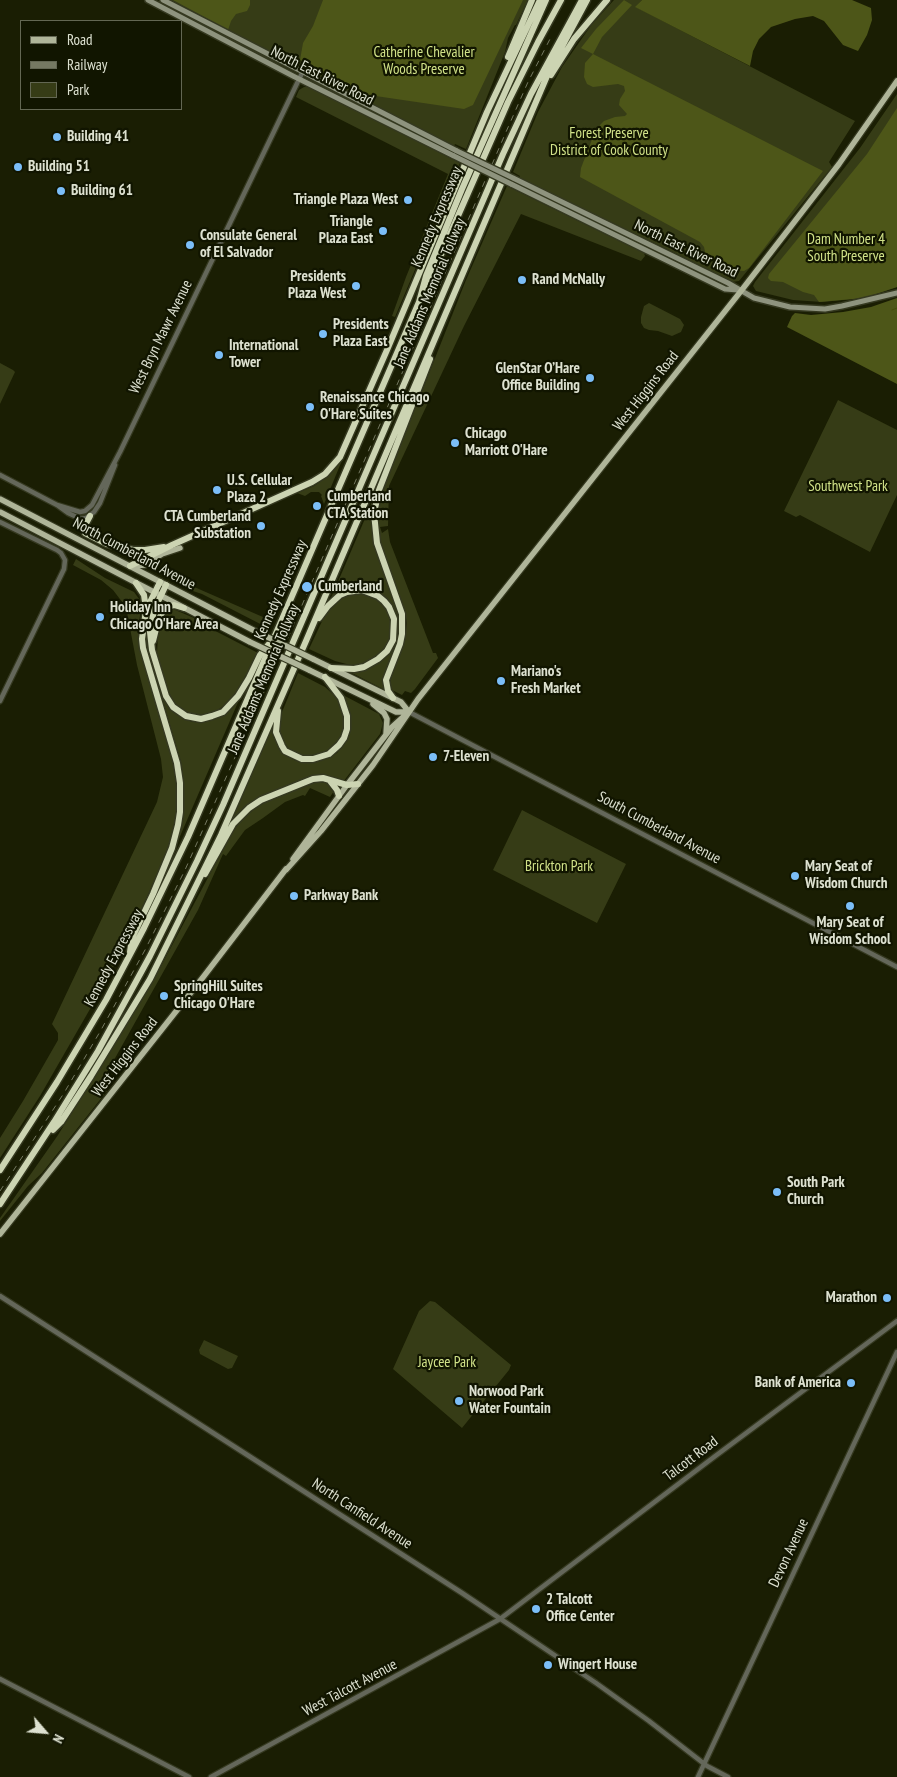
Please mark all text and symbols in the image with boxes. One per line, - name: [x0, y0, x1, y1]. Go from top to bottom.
- legend: [20, 20, 182, 110]
- text: Road: [67, 30, 93, 49]
- street label: North East River Road: [268, 42, 376, 110]
- park label: Catherine Chevalier Woods Preserve: [373, 44, 475, 79]
- text: Railway: [67, 55, 107, 74]
- text: Park: [67, 80, 89, 99]
- park label: Forest Preserve District of Cook County: [550, 125, 668, 160]
- place label: Building 41: [67, 128, 129, 146]
- marker: Building 41: [51, 131, 63, 143]
- place label: Building 51: [28, 158, 90, 176]
- marker: Building 51: [12, 161, 24, 173]
- street label: Kennedy Expressway: [408, 164, 466, 270]
- place label: Building 61: [71, 182, 133, 200]
- marker: Building 61: [55, 185, 67, 197]
- place label: Triangle Plaza West: [294, 191, 398, 209]
- marker: Triangle Plaza West: [402, 194, 414, 206]
- place label: Triangle Plaza East: [319, 213, 373, 248]
- street label: Jane Addams Memorial Tollway: [390, 215, 470, 371]
- street label: North East River Road: [631, 216, 741, 282]
- marker: Triangle Plaza East: [377, 225, 389, 237]
- place label: Consulate General of El Salvador: [200, 227, 297, 262]
- park label: Dam Number 4 South Preserve: [807, 231, 885, 266]
- marker: Consulate General of El Salvador: [184, 239, 196, 251]
- place label: Presidents Plaza West: [288, 268, 346, 303]
- place label: Rand McNally: [532, 271, 605, 289]
- marker: Rand McNally: [516, 274, 528, 286]
- street label: West Bryn Mawr Avenue: [126, 277, 196, 397]
- marker: Presidents Plaza West: [350, 280, 362, 292]
- place label: Presidents Plaza East: [333, 316, 389, 351]
- marker: Presidents Plaza East: [317, 328, 329, 340]
- place label: International Tower: [229, 337, 298, 372]
- street label: West Higgins Road: [609, 348, 683, 434]
- marker: International Tower: [213, 349, 225, 361]
- place label: GlenStar O’Hare Office Building: [495, 360, 580, 395]
- marker: GlenStar O’Hare Office Building: [584, 372, 596, 384]
- place label: Renaissance Chicago O'Hare Suites: [320, 389, 429, 424]
- marker: Renaissance Chicago O'Hare Suites: [304, 401, 316, 413]
- place label: Chicago Marriott O'Hare: [465, 425, 548, 460]
- marker: Chicago Marriott O'Hare: [449, 437, 461, 449]
- place label: U.S. Cellular Plaza 2: [227, 472, 292, 507]
- park label: Southwest Park: [808, 478, 888, 496]
- marker: U.S. Cellular Plaza 2: [211, 484, 223, 496]
- place label: Cumberland CTA Station: [327, 488, 391, 523]
- marker: Cumberland CTA Station: [311, 500, 323, 512]
- place label: CTA Cumberland Substation: [164, 508, 251, 543]
- street label: North Cumberland Avenue: [70, 514, 198, 594]
- marker: CTA Cumberland Substation: [255, 520, 267, 532]
- street label: Kennedy Expressway: [251, 537, 311, 643]
- place label: Cumberland: [318, 578, 382, 596]
- marker: Cumberland: [300, 580, 314, 594]
- place label: Holiday Inn Chicago O'Hare Area: [110, 599, 218, 634]
- street label: Jane Addams Memorial Tollway: [224, 601, 304, 757]
- marker: Holiday Inn Chicago O'Hare Area: [94, 611, 106, 623]
- place label: Mariano's Fresh Market: [511, 663, 581, 698]
- marker: Mariano's Fresh Market: [495, 675, 507, 687]
- place label: 7-Eleven: [443, 748, 489, 766]
- marker: 7-Eleven: [427, 751, 439, 763]
- street label: South Cumberland Avenue: [594, 788, 724, 868]
- park label: Brickton Park: [525, 858, 593, 876]
- place label: Mary Seat of Wisdom Church: [805, 858, 887, 893]
- marker: Mary Seat of Wisdom Church: [789, 870, 801, 882]
- place label: Parkway Bank: [304, 887, 378, 905]
- marker: Parkway Bank: [288, 890, 300, 902]
- marker: Mary Seat of Wisdom School: [844, 900, 856, 912]
- street label: Kennedy Expressway: [81, 906, 147, 1010]
- place label: Mary Seat of Wisdom School: [809, 914, 891, 949]
- place label: SpringHill Suites Chicago O'Hare: [174, 978, 263, 1013]
- marker: SpringHill Suites Chicago O'Hare: [158, 990, 170, 1002]
- street label: West Higgins Road: [88, 1014, 162, 1100]
- place label: South Park Church: [787, 1174, 845, 1209]
- marker: South Park Church: [771, 1186, 783, 1198]
- place label: Marathon: [826, 1289, 877, 1307]
- marker: Marathon: [881, 1292, 893, 1304]
- park label: Jaycee Park: [418, 1354, 476, 1372]
- place label: Bank of America: [755, 1374, 841, 1392]
- marker: Bank of America: [845, 1377, 857, 1389]
- place label: Norwood Park Water Fountain: [469, 1383, 551, 1418]
- marker: Norwood Park Water Fountain: [453, 1395, 465, 1407]
- street label: Talcott Road: [660, 1433, 722, 1485]
- street label: North Canfield Avenue: [308, 1475, 416, 1553]
- street label: Devon Avenue: [765, 1516, 813, 1590]
- place label: 2 Talcott Office Center: [546, 1591, 615, 1626]
- marker: 2 Talcott Office Center: [530, 1603, 542, 1615]
- street label: West Talcott Avenue: [300, 1656, 400, 1720]
- place label: Wingert House: [558, 1656, 637, 1674]
- marker: Wingert House: [542, 1659, 554, 1671]
- north arrow: [20, 1707, 70, 1757]
- text: N: [49, 1731, 68, 1746]

